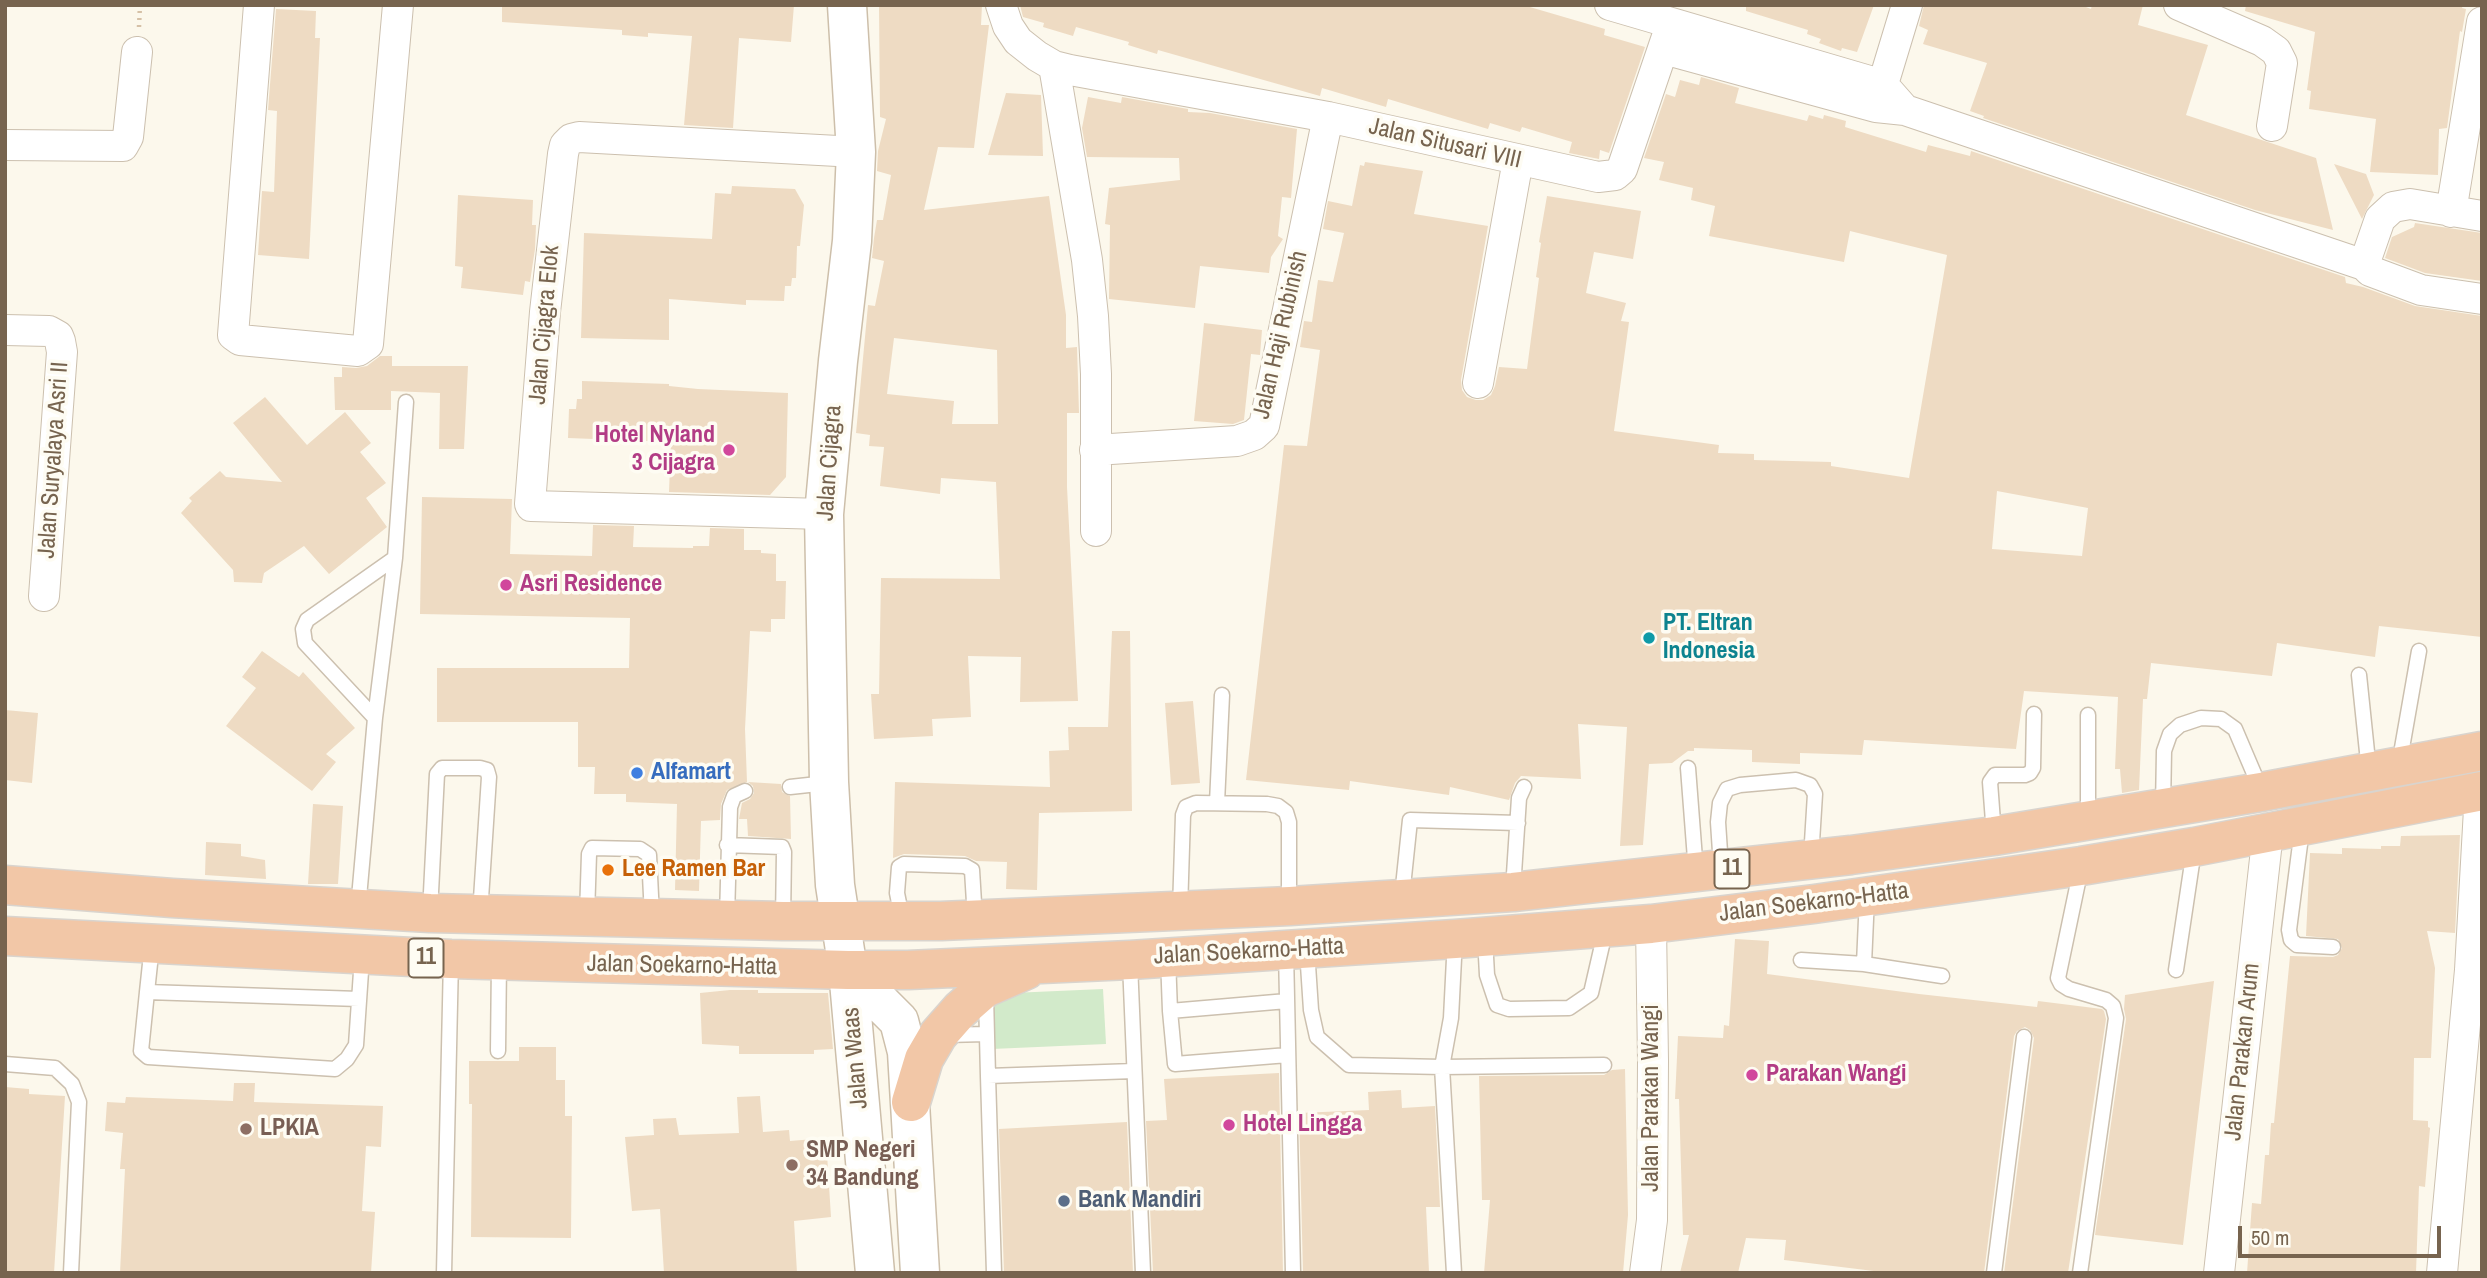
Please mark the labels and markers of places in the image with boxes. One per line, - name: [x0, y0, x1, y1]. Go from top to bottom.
- place label: Hotel Nyland 3 Cijagra: [595, 422, 715, 478]
- marker: Hotel Nyland 3 Cijagra: [721, 442, 737, 458]
- place label: Asri Residence: [520, 571, 662, 599]
- marker: Asri Residence: [498, 577, 514, 593]
- place label: PT. Eltran Indonesia: [1663, 610, 1755, 666]
- marker: PT. Eltran Indonesia: [1641, 630, 1657, 646]
- place label: Alfamart: [651, 759, 731, 787]
- marker: Alfamart: [629, 765, 645, 781]
- place label: Lee Ramen Bar: [622, 856, 765, 884]
- marker: Lee Ramen Bar: [600, 862, 616, 878]
- place label: Parakan Wangi: [1766, 1061, 1906, 1089]
- marker: Parakan Wangi: [1744, 1067, 1760, 1083]
- place label: Hotel Lingga: [1243, 1111, 1362, 1139]
- place label: LPKIA: [260, 1115, 319, 1143]
- marker: Hotel Lingga: [1221, 1117, 1237, 1133]
- marker: LPKIA: [238, 1121, 254, 1137]
- place label: SMP Negeri 34 Bandung: [806, 1137, 919, 1193]
- marker: SMP Negeri 34 Bandung: [784, 1157, 800, 1173]
- place label: Bank Mandiri: [1078, 1187, 1202, 1215]
- marker: Bank Mandiri: [1056, 1193, 1072, 1209]

